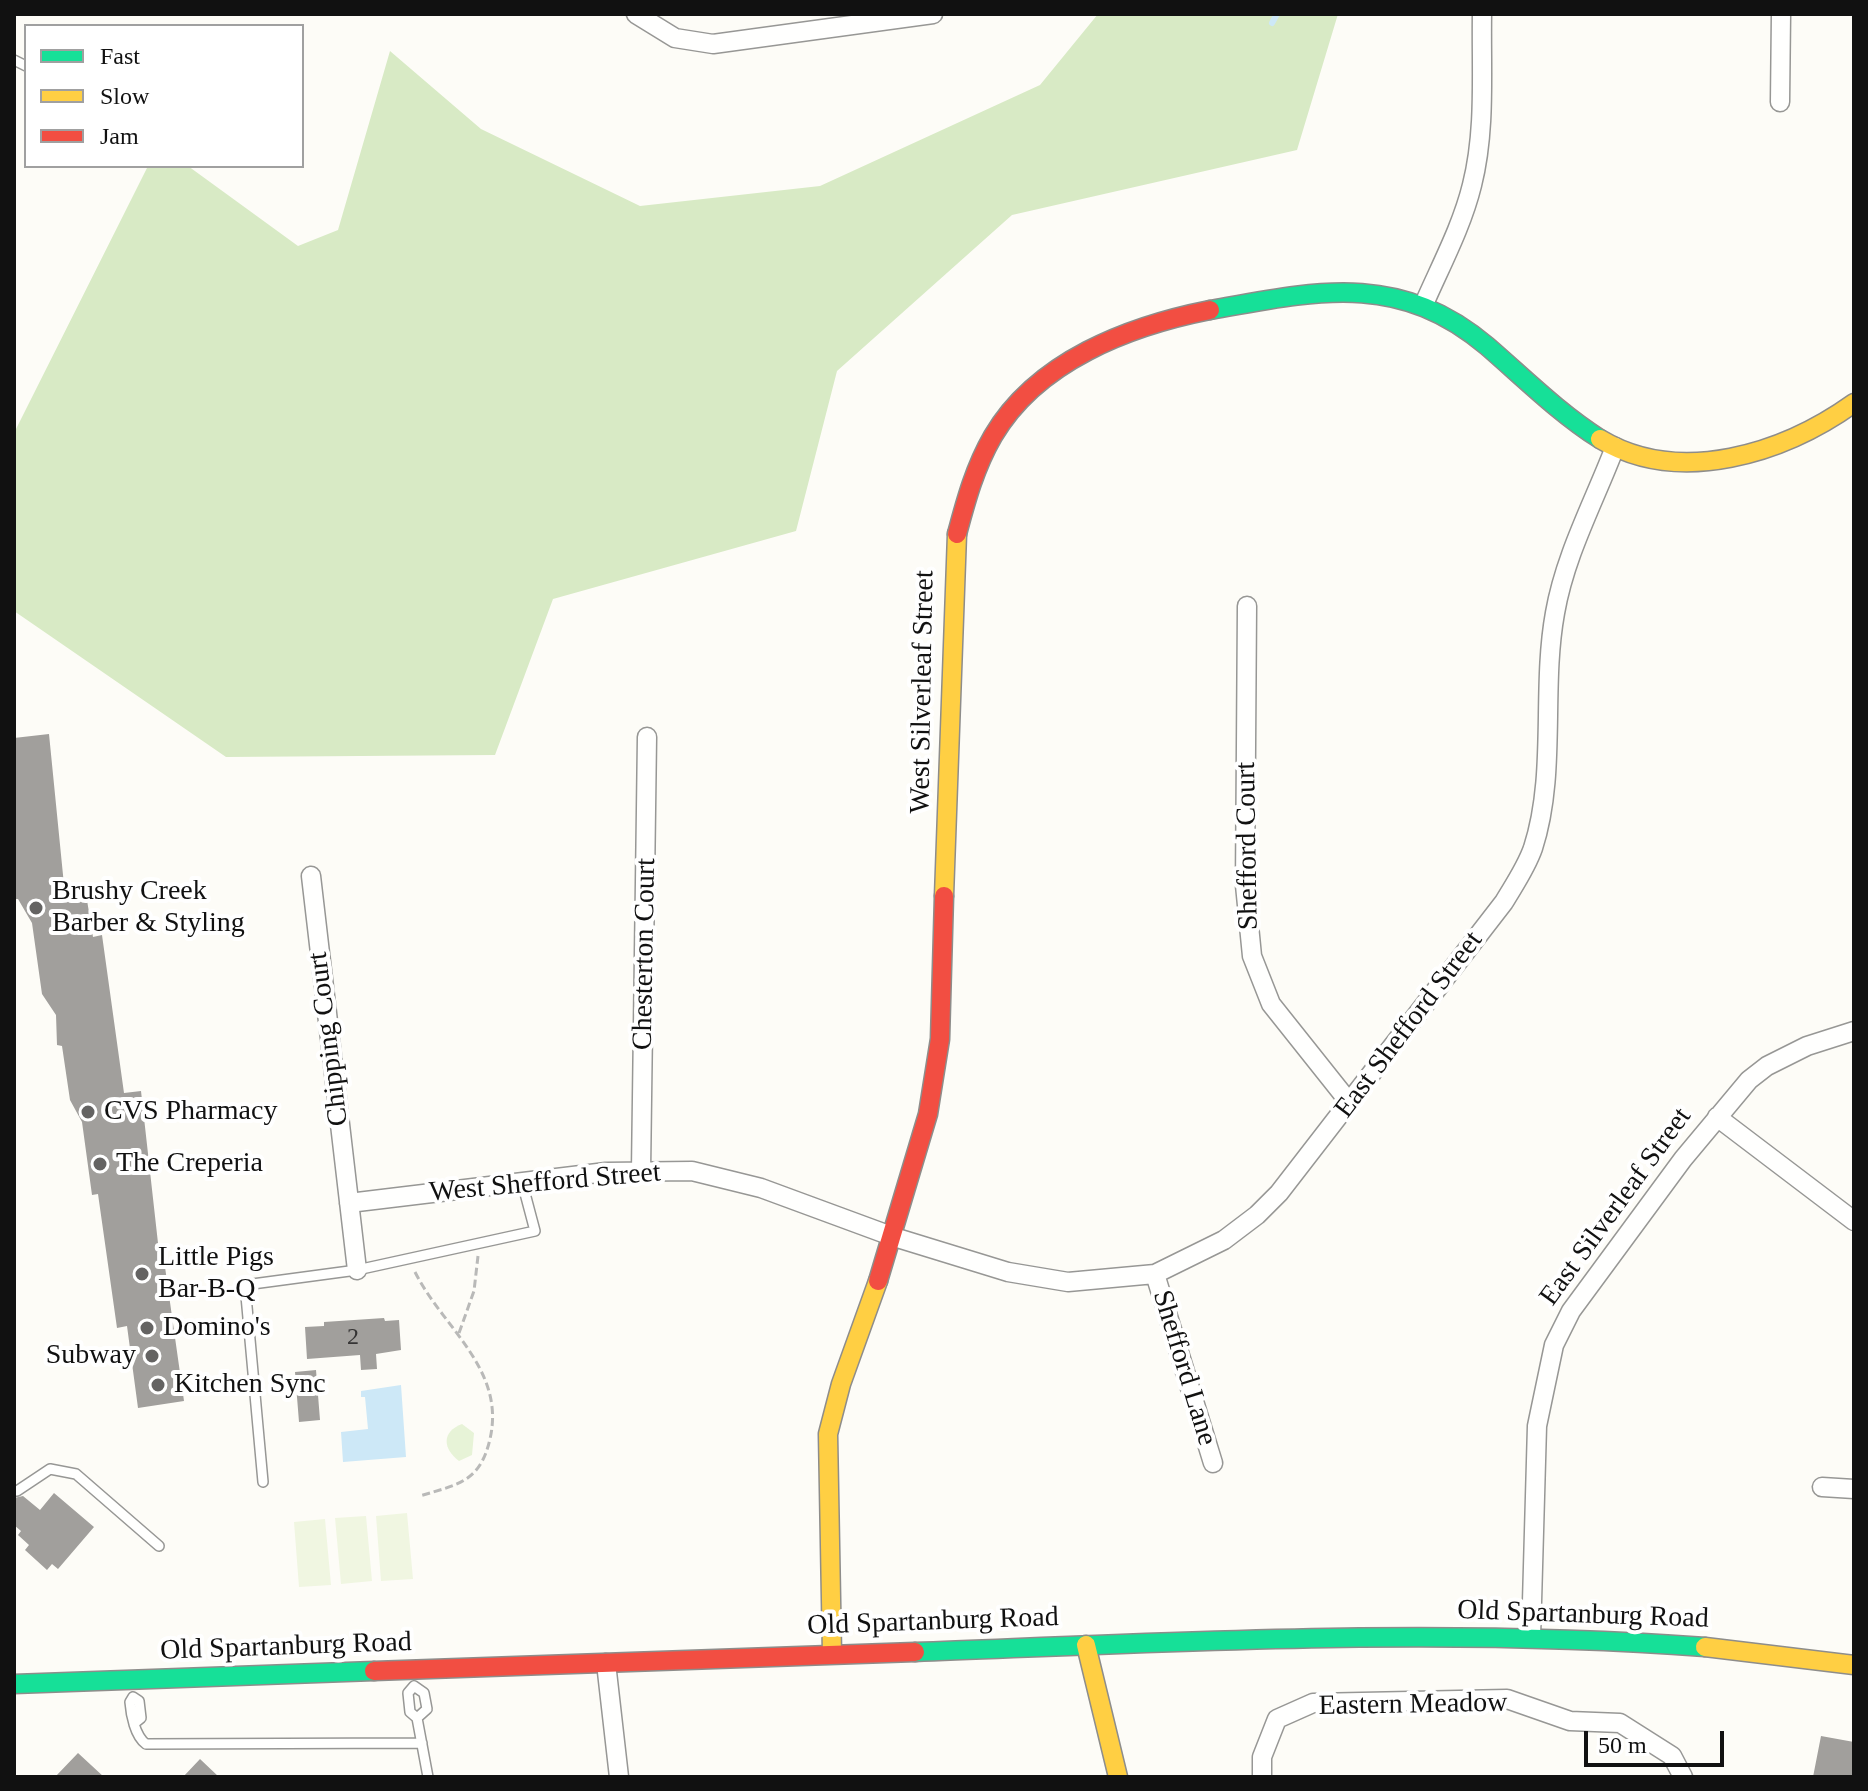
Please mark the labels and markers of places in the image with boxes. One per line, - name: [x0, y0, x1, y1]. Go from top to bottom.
- place label: Brushy Creek Barber & Styling: [52, 875, 245, 941]
- marker: Brushy Creek Barber & Styling: [27, 899, 45, 917]
- place label: CVS Pharmacy: [104, 1095, 277, 1129]
- marker: CVS Pharmacy: [79, 1103, 97, 1121]
- place label: The Creperia: [116, 1147, 263, 1181]
- marker: The Creperia: [91, 1155, 109, 1173]
- place label: Little Pigs Bar-B-Q: [158, 1241, 274, 1307]
- marker: Little Pigs Bar-B-Q: [133, 1265, 151, 1283]
- place label: Domino's: [163, 1311, 271, 1345]
- marker: Domino's: [138, 1319, 156, 1337]
- place label: Subway: [46, 1339, 136, 1373]
- marker: Subway: [143, 1347, 161, 1365]
- place label: Kitchen Sync: [174, 1368, 326, 1402]
- marker: Kitchen Sync: [149, 1376, 167, 1394]

